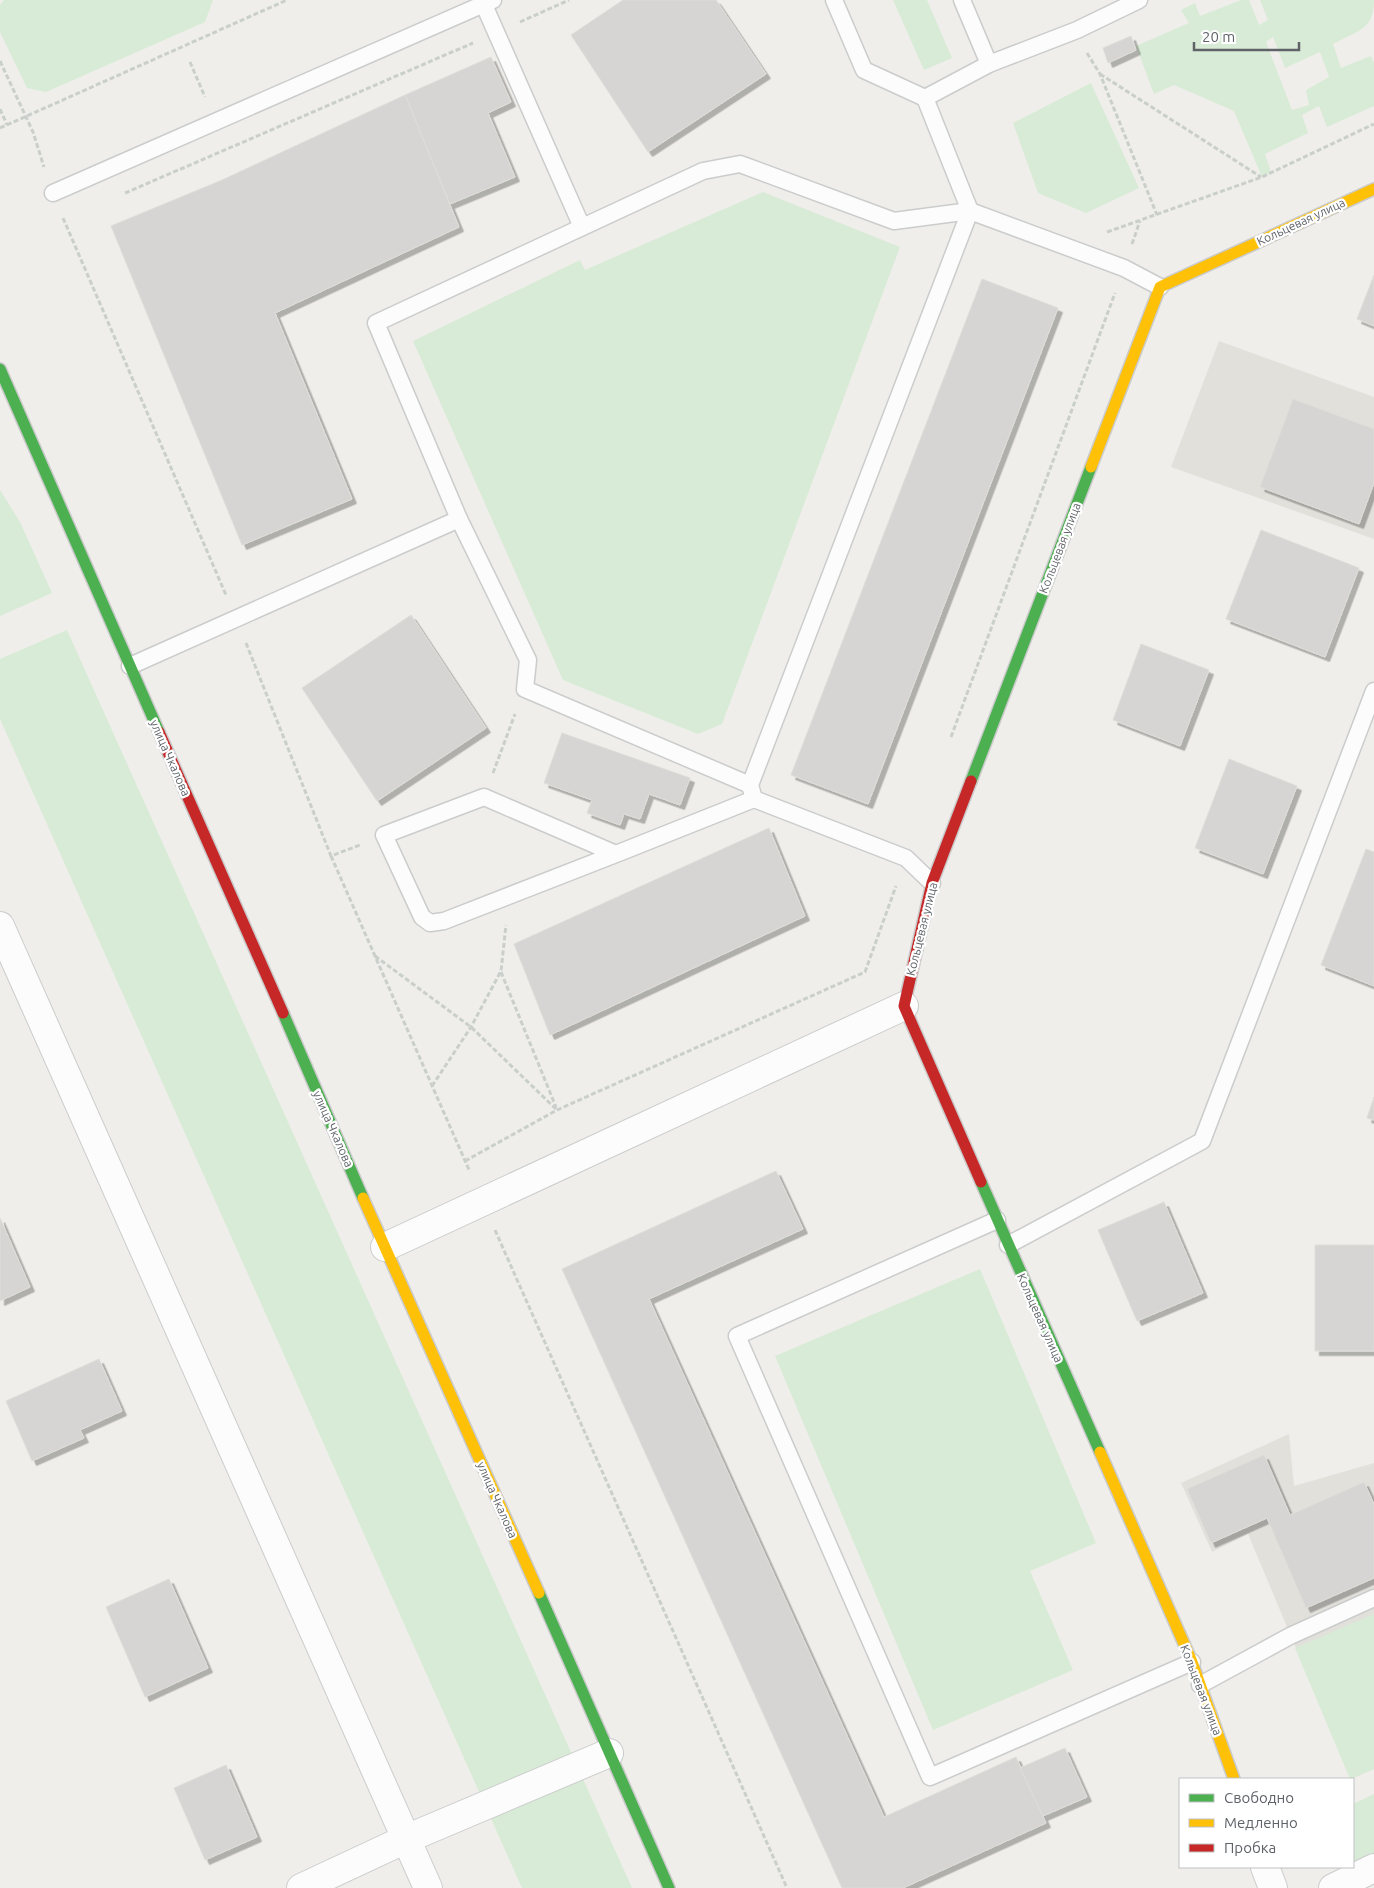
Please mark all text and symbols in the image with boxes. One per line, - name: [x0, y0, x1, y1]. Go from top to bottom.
- scale bar: [1194, 20, 1299, 52]
- text: 20 m: [1202, 28, 1235, 45]
- street label: Кольцевая улица: [1255, 195, 1347, 248]
- street label: Кольцевая улица: [1036, 501, 1083, 595]
- street label: улица Чкалова: [148, 718, 193, 798]
- street label: Кольцевая улица: [904, 881, 939, 977]
- street label: улица Чкалова: [311, 1089, 356, 1169]
- street label: Кольцевая улица: [1015, 1271, 1066, 1364]
- street label: улица Чкалова: [475, 1460, 520, 1540]
- street label: Кольцевая улица: [1178, 1643, 1225, 1737]
- legend: [1179, 1778, 1354, 1868]
- text: Свободно: [1224, 1789, 1294, 1806]
- text: Медленно: [1224, 1814, 1298, 1831]
- text: Пробка: [1224, 1839, 1276, 1856]

